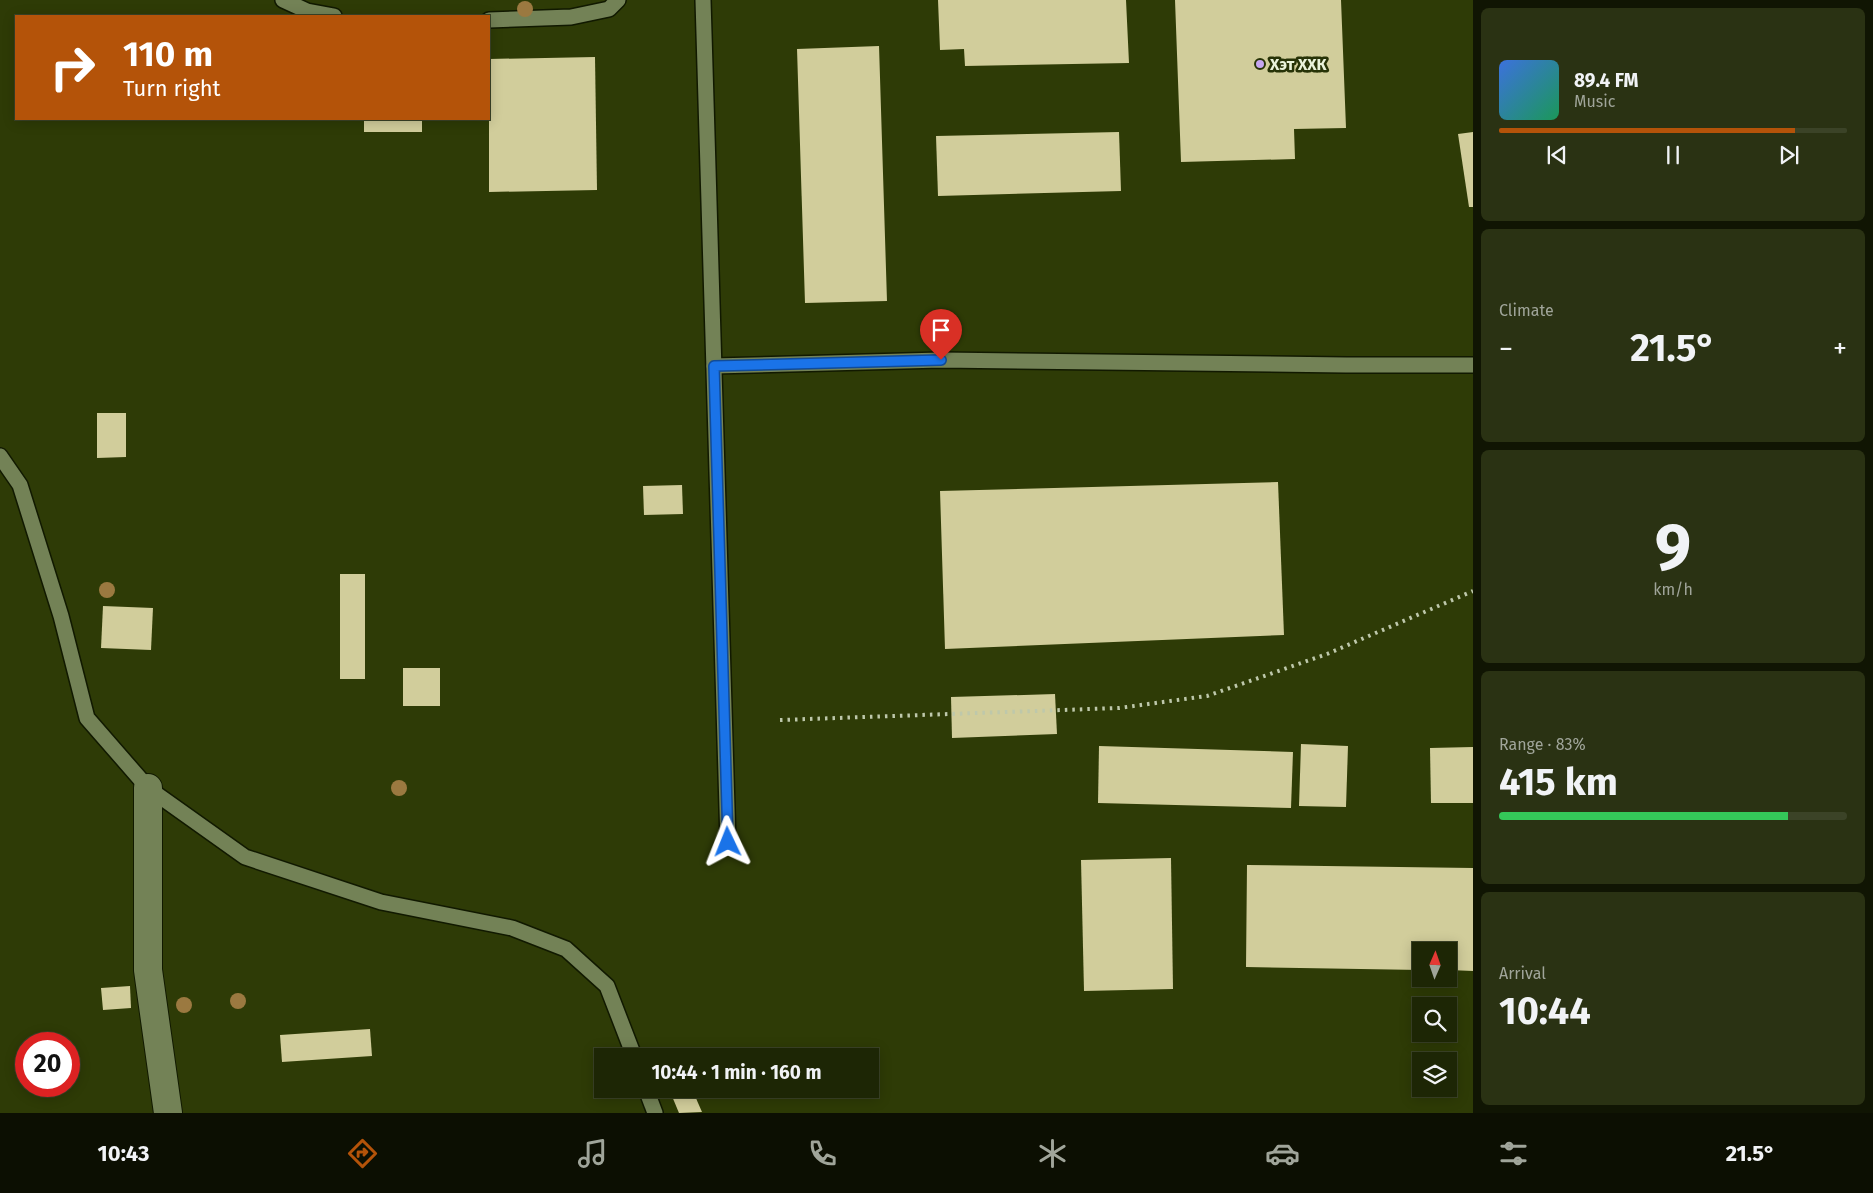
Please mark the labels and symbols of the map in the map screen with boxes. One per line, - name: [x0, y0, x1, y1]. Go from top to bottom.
- place label: Хэт ХХК: [1269, 55, 1328, 74]
- marker: Хэт ХХК: [1254, 58, 1266, 70]
- pin: [920, 309, 962, 360]
- position arrow: [701, 815, 753, 867]
- north arrow: [1412, 942, 1458, 988]
- speed limit sign: 20: [15, 1032, 80, 1097]

